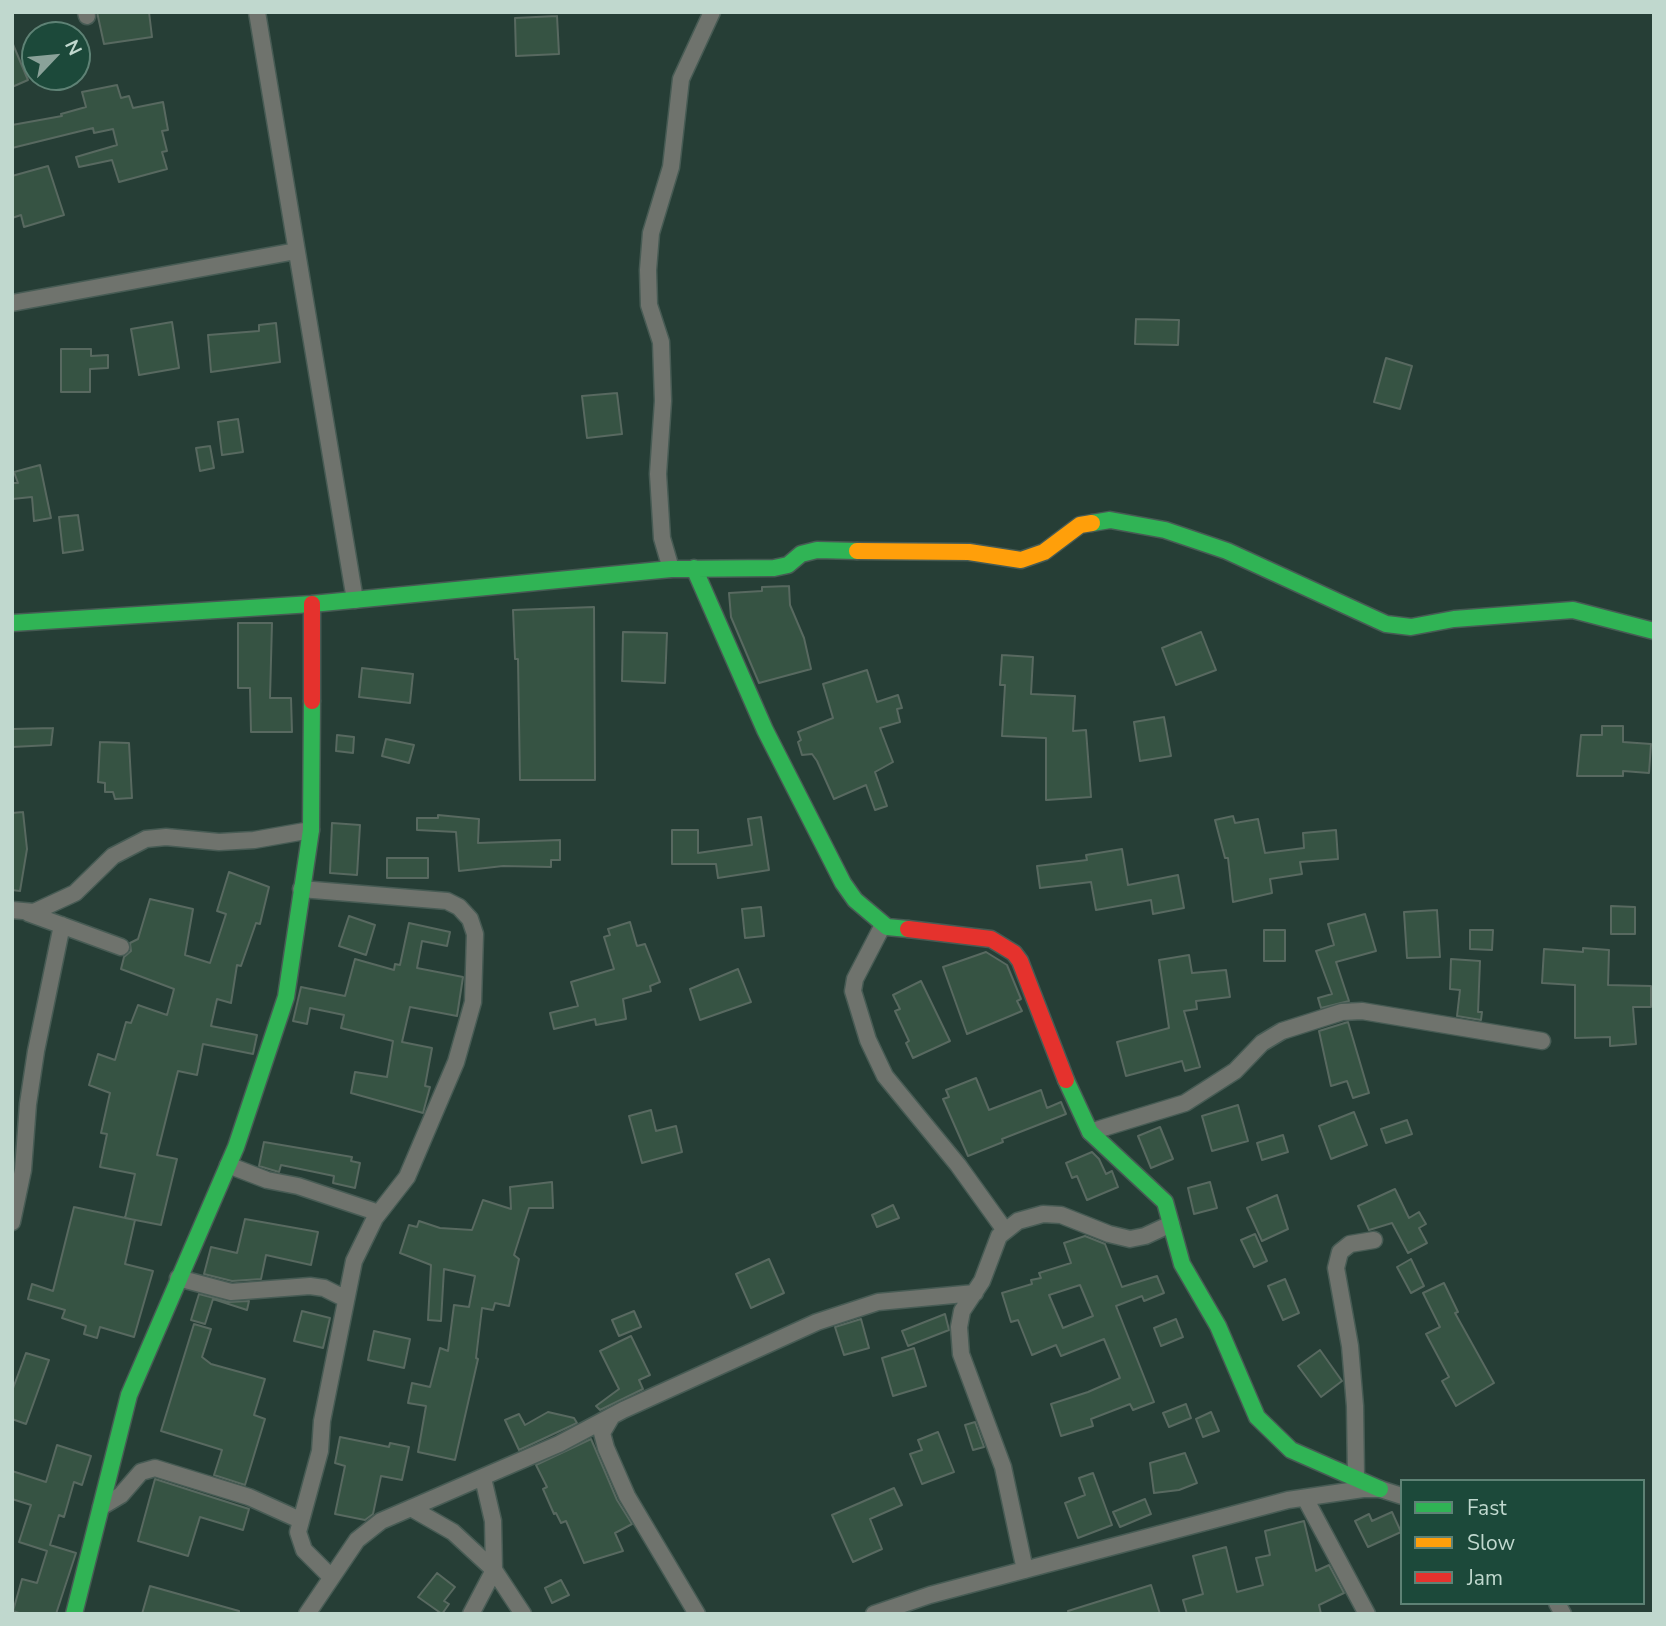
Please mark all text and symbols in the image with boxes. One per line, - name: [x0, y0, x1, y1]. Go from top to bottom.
- north arrow: [21, 21, 91, 91]
- text: N: [58, 36, 88, 60]
- legend: [1400, 1479, 1645, 1605]
- text: Fast: [1467, 1494, 1507, 1522]
- text: Slow: [1467, 1529, 1515, 1557]
- text: Jam: [1467, 1564, 1503, 1592]

